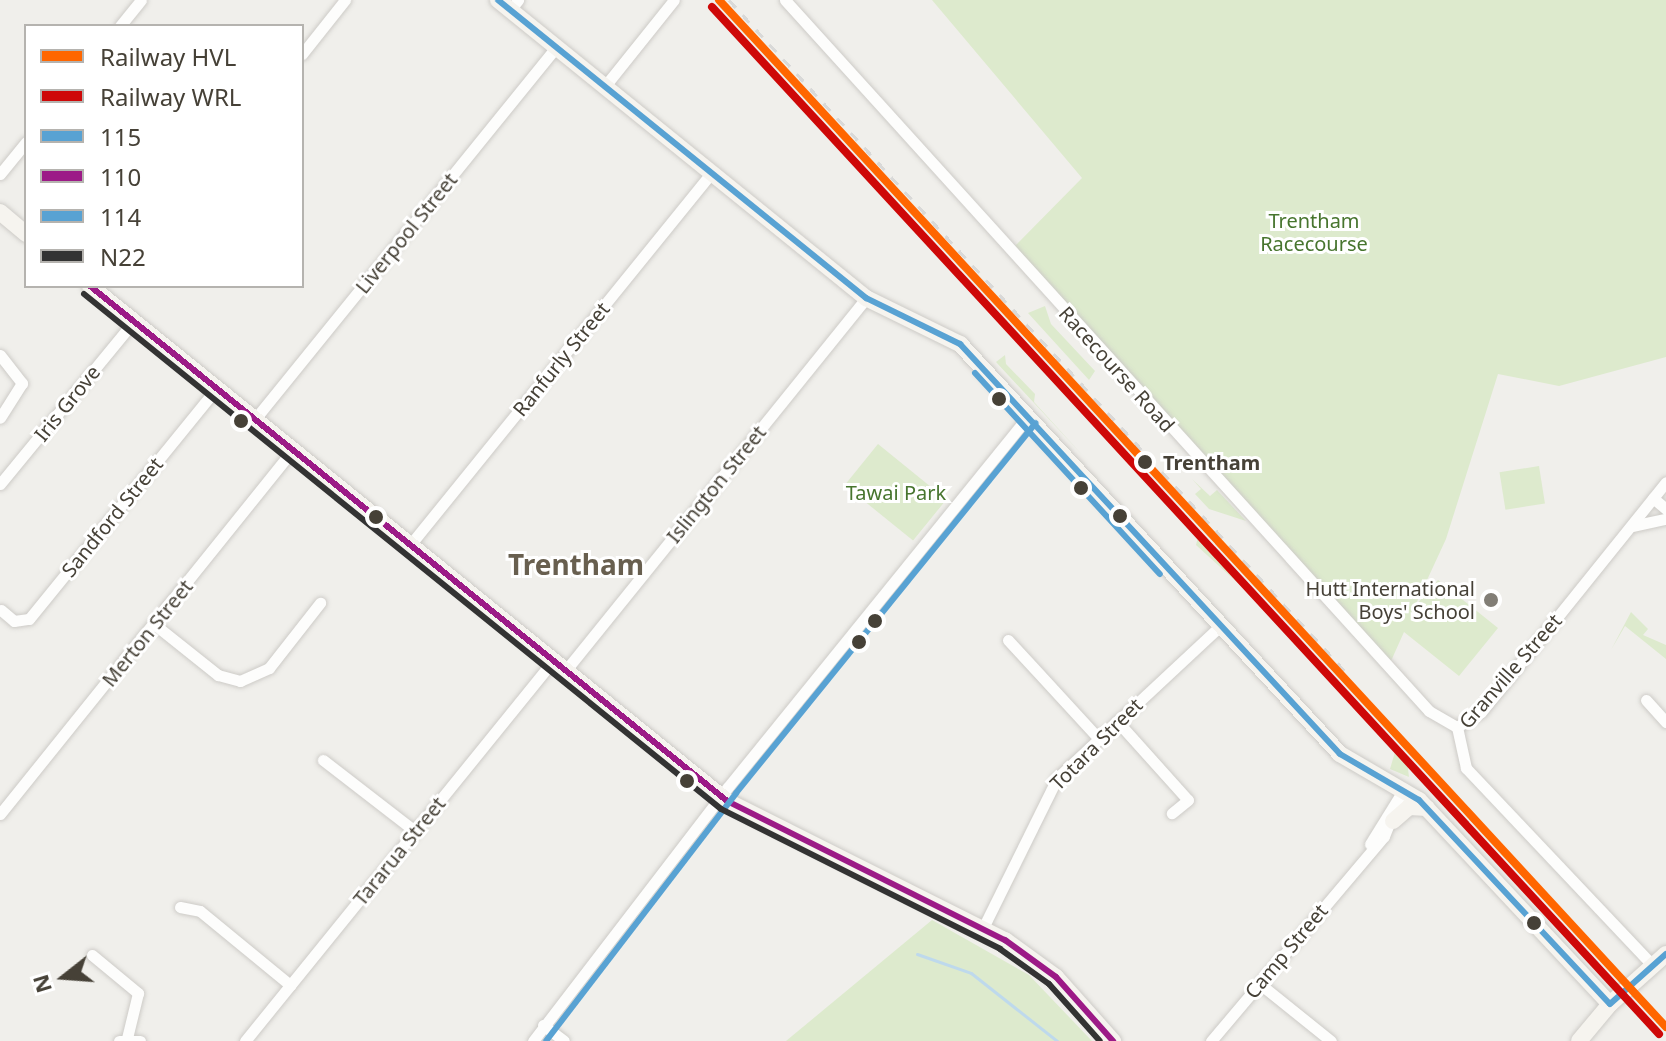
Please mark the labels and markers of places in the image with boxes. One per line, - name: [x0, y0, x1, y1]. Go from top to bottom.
- unlabelled marker: [991, 391, 1007, 407]
- unlabelled marker: [233, 413, 249, 429]
- place label: Trentham: [1163, 450, 1260, 474]
- marker: Trentham: [1134, 451, 1156, 473]
- unlabelled marker: [1073, 480, 1089, 496]
- unlabelled marker: [1112, 508, 1128, 524]
- unlabelled marker: [368, 509, 384, 525]
- place label: Hutt International Boys' School: [1305, 576, 1475, 623]
- marker: Hutt International Boys' School: [1482, 591, 1500, 609]
- unlabelled marker: [867, 613, 883, 629]
- unlabelled marker: [851, 634, 867, 650]
- unlabelled marker: [679, 773, 695, 789]
- unlabelled marker: [1526, 915, 1542, 931]

